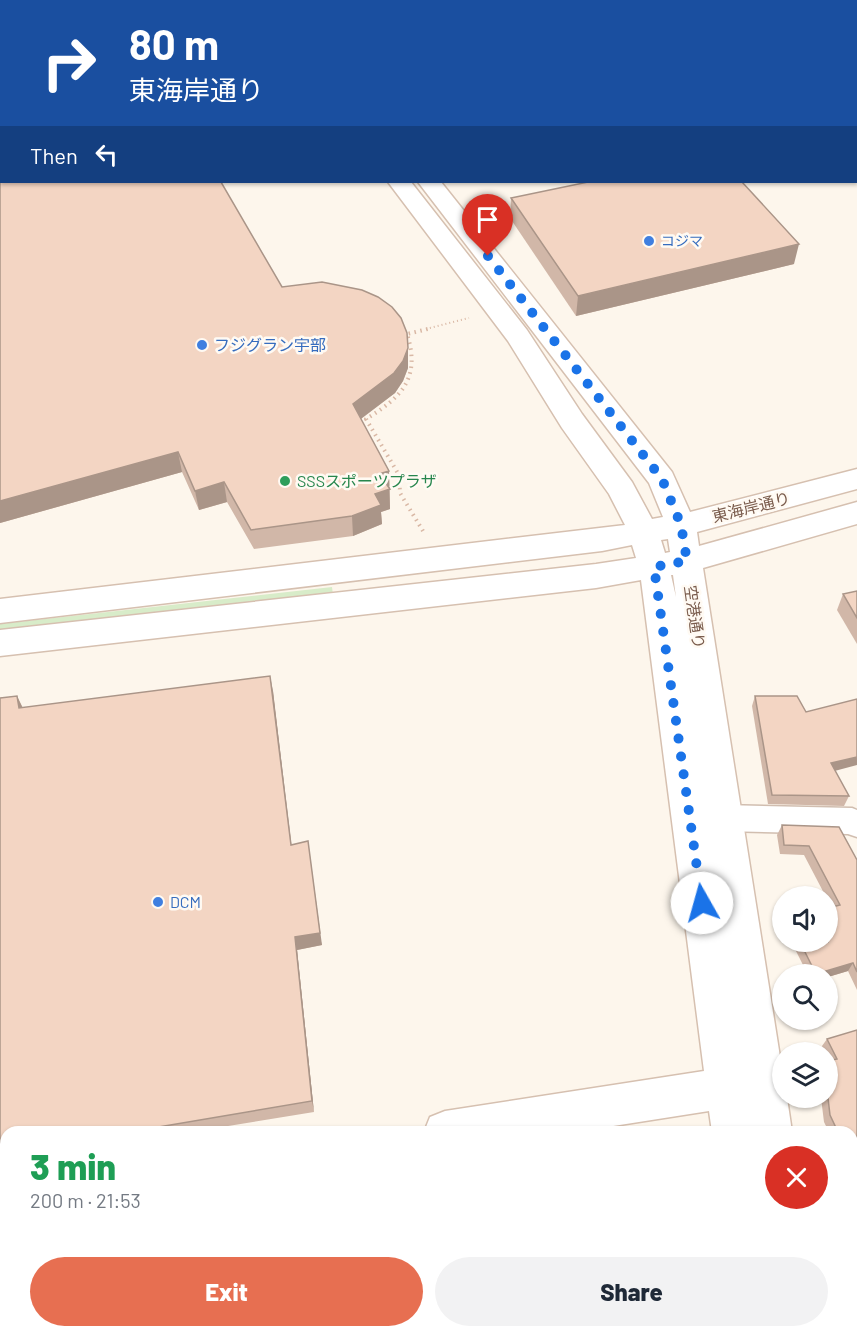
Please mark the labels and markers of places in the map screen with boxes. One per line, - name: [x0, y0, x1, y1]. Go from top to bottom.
- pin: [462, 194, 513, 256]
- place label: コジマ: [661, 232, 703, 249]
- marker: コジマ: [642, 234, 656, 248]
- place label: フジグラン宇部: [214, 335, 326, 354]
- marker: フジグラン宇部: [195, 338, 209, 352]
- place label: SSSスポーツプラザ: [297, 471, 437, 490]
- marker: SSSスポーツプラザ: [278, 474, 292, 488]
- place label: DCM: [170, 892, 201, 911]
- marker: DCM: [151, 895, 165, 909]

